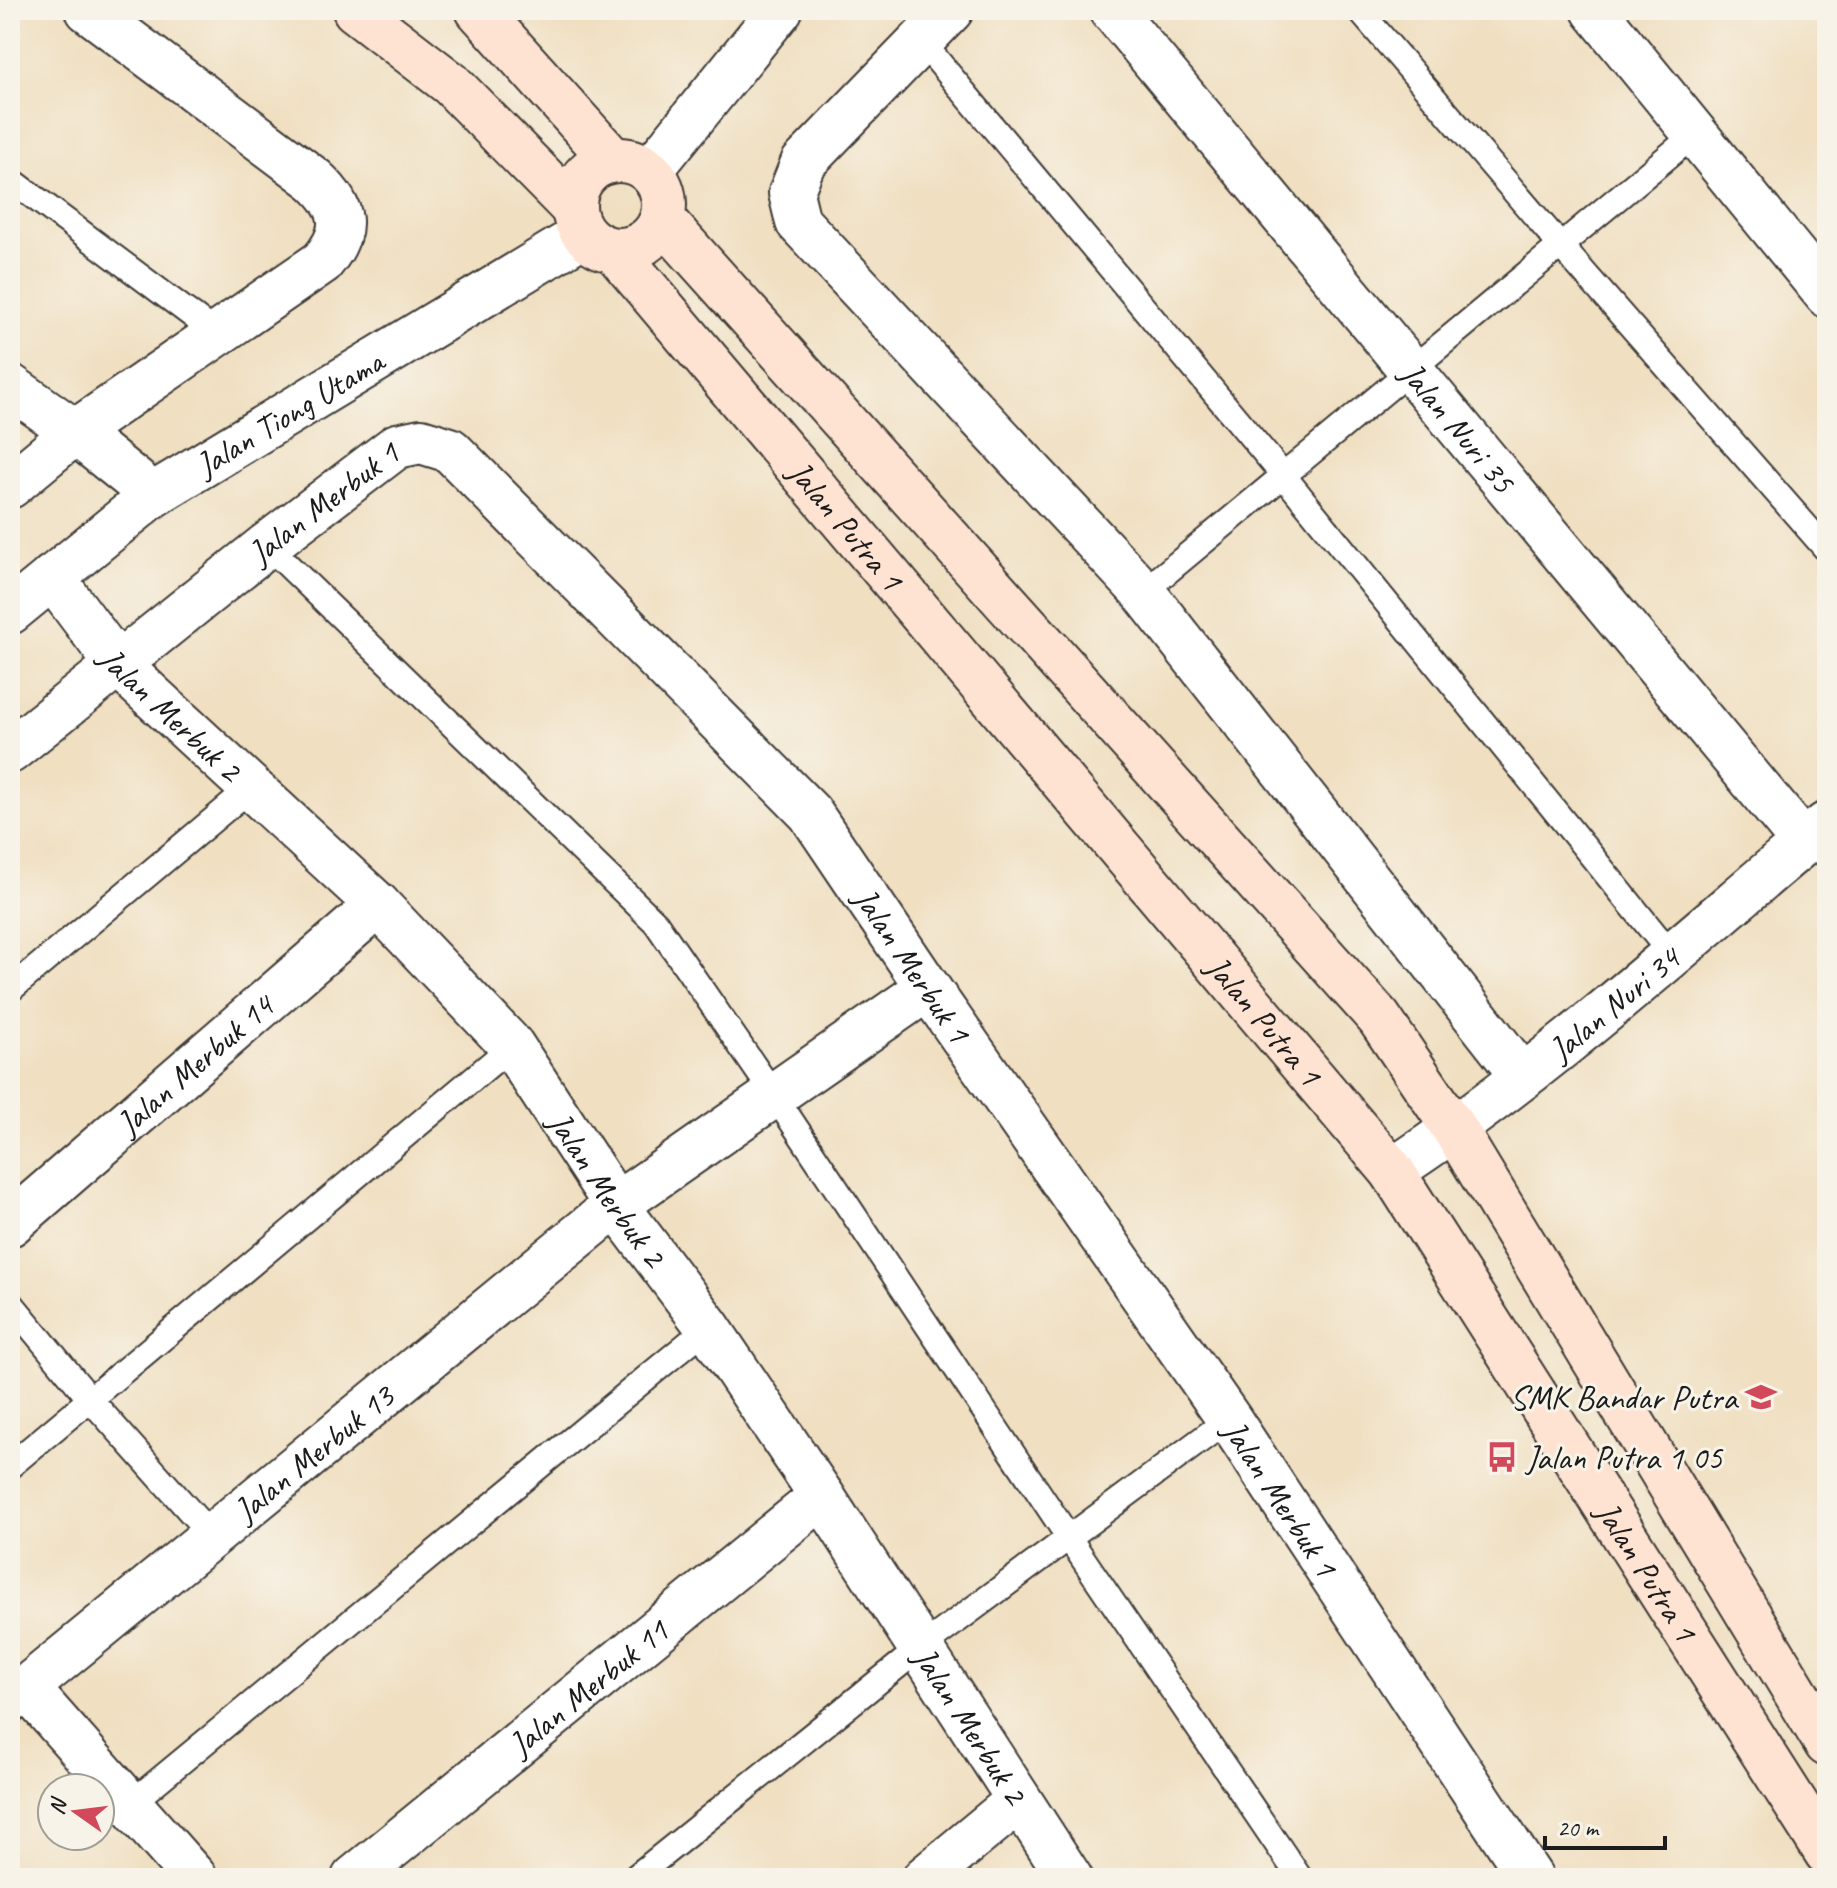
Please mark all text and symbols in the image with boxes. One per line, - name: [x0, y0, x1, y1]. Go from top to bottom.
- street label: Jalan Tiong Utama: [186, 338, 394, 487]
- street label: Jalan Nuri 35: [1390, 351, 1526, 503]
- street label: Jalan Merbuk 1: [238, 430, 409, 575]
- street label: Jalan Putra 1: [777, 450, 914, 601]
- street label: Jalan Merbuk 2: [89, 637, 253, 792]
- street label: Jalan Merbuk 1: [843, 877, 981, 1052]
- street label: Jalan Nuri 34: [1538, 935, 1691, 1072]
- street label: Jalan Putra 1: [1196, 945, 1332, 1096]
- street label: Jalan Merbuk 14: [106, 982, 285, 1146]
- street label: Jalan Merbuk 2: [538, 1102, 677, 1277]
- street label: Jalan Merbuk 13: [223, 1373, 404, 1532]
- place label: SMK Bandar Putra: [1510, 1376, 1739, 1419]
- school or university icon: SMK Bandar Putra: [1744, 1380, 1778, 1414]
- street label: Jalan Merbuk 1: [1212, 1410, 1348, 1586]
- place label: Jalan Putra 1 05: [1524, 1436, 1724, 1479]
- bus stop icon: Jalan Putra 1 05: [1485, 1440, 1519, 1474]
- street label: Jalan Putra 1: [1585, 1492, 1708, 1650]
- street label: Jalan Merbuk 11: [498, 1608, 678, 1767]
- street label: Jalan Merbuk 2: [902, 1637, 1038, 1814]
- north arrow: [36, 1772, 116, 1852]
- text: N: [42, 1794, 74, 1817]
- scale bar: [1545, 1800, 1665, 1850]
- text: 20 m: [1557, 1813, 1600, 1843]

